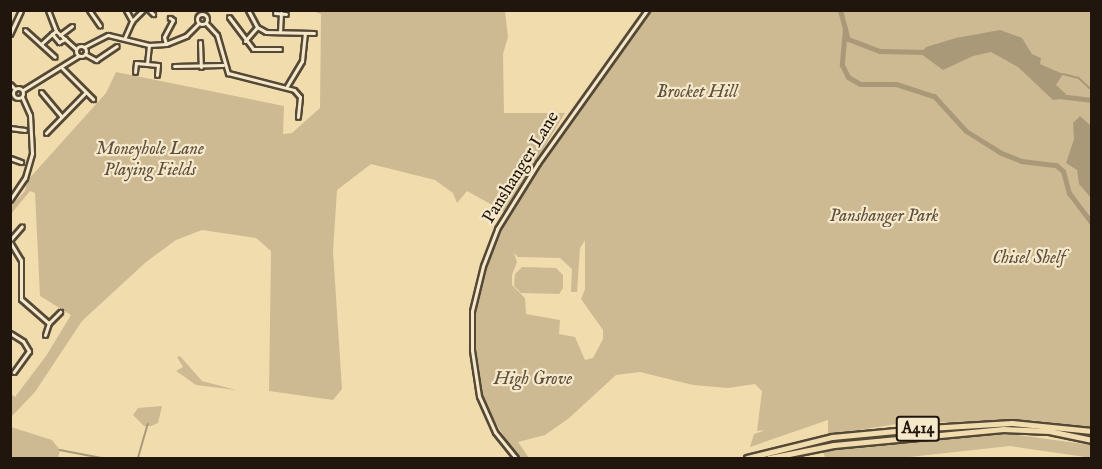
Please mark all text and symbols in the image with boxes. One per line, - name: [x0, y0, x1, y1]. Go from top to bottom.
- park label: Brocket Hill: [656, 82, 738, 104]
- street label: Panshanger Lane: [479, 108, 565, 228]
- park label: Moneyhole Lane Playing Fields: [96, 140, 204, 182]
- park label: Panshanger Park: [829, 206, 939, 228]
- park label: Chisel Shelf: [992, 248, 1066, 270]
- park label: High Grove: [494, 369, 572, 391]
- road number: A414: [896, 416, 940, 442]

